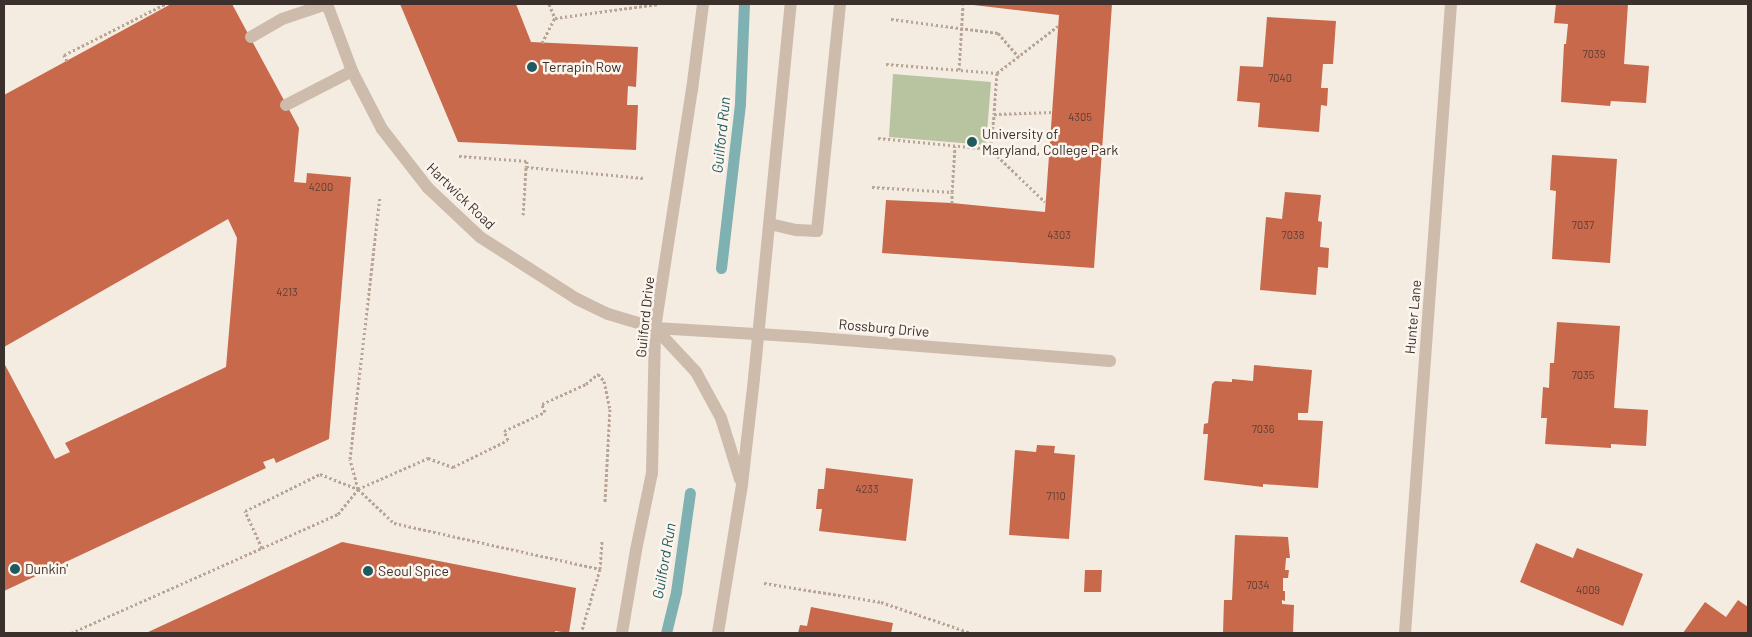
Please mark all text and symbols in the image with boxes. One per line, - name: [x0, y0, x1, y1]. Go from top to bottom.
- house number: 7039: [1583, 47, 1605, 61]
- place label: Terrapin Row: [542, 59, 621, 75]
- marker: Terrapin Row: [526, 61, 538, 73]
- house number: 7040: [1268, 71, 1292, 85]
- water label: Guilford Run: [708, 96, 734, 174]
- house number: 4305: [1068, 110, 1092, 124]
- place label: University of Maryland, College Park: [982, 126, 1118, 158]
- marker: University of Maryland, College Park: [966, 136, 978, 148]
- street label: Hartwick Road: [423, 159, 499, 233]
- house number: 4200: [309, 180, 333, 194]
- house number: 7037: [1572, 218, 1594, 232]
- house number: 4303: [1047, 228, 1071, 242]
- house number: 7038: [1282, 228, 1304, 242]
- street label: Guilford Drive: [632, 276, 658, 358]
- street label: Hunter Lane: [1401, 279, 1425, 355]
- house number: 4213: [276, 285, 298, 299]
- street label: Rossburg Drive: [838, 316, 930, 340]
- house number: 7035: [1572, 368, 1594, 382]
- house number: 7036: [1252, 422, 1274, 436]
- house number: 4233: [855, 482, 879, 496]
- house number: 7110: [1046, 489, 1066, 503]
- water label: Guilford Run: [648, 522, 680, 600]
- place label: Dunkin': [25, 561, 68, 577]
- marker: Dunkin': [9, 563, 21, 575]
- place label: Seoul Spice: [378, 563, 449, 579]
- marker: Seoul Spice: [362, 565, 374, 577]
- house number: 7034: [1246, 578, 1270, 592]
- house number: 4009: [1576, 583, 1600, 597]

